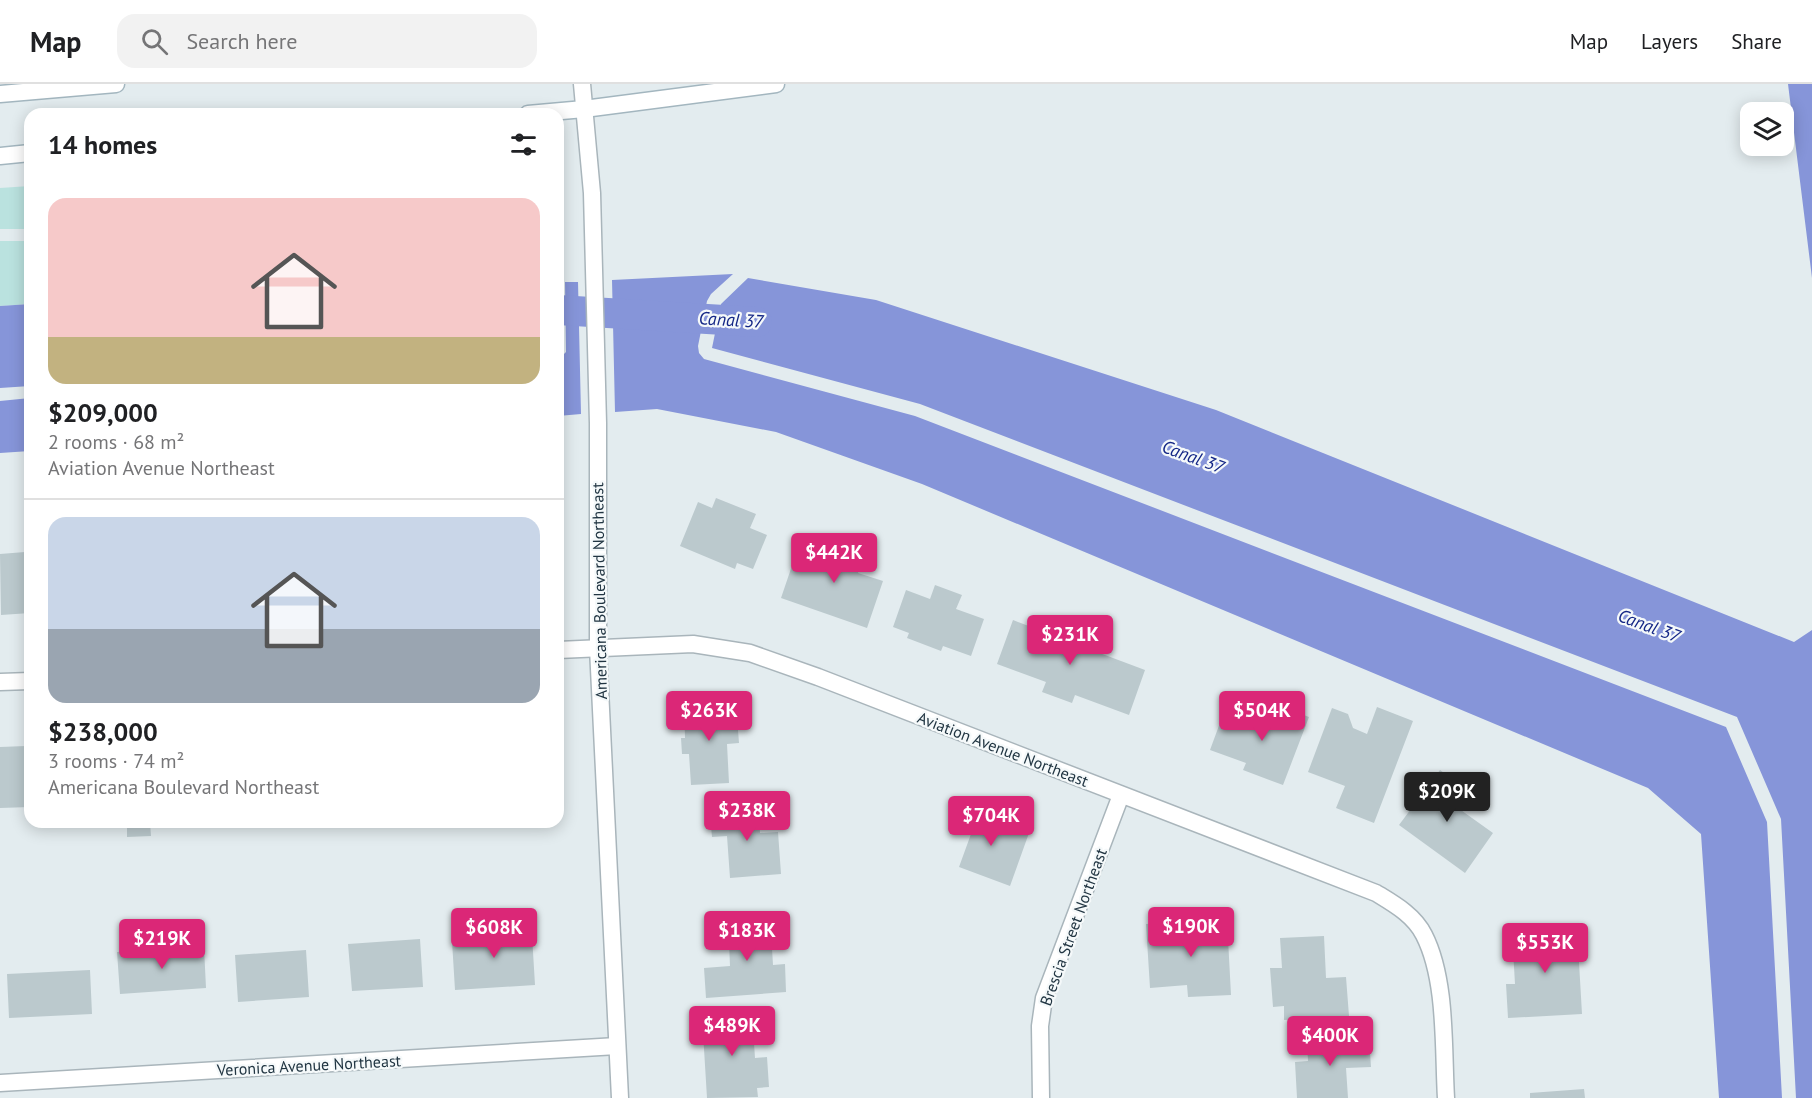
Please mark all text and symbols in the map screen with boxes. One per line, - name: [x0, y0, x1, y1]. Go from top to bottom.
- search box: [117, 14, 537, 68]
- text: Map: [30, 23, 81, 60]
- icon: search: [138, 25, 171, 58]
- text: Search here: [186, 27, 297, 55]
- text: Map: [1570, 28, 1608, 55]
- text: Layers: [1641, 28, 1698, 55]
- text: Share: [1731, 28, 1782, 55]
- map controls: [1740, 102, 1794, 156]
- button: layers: [1740, 102, 1794, 156]
- text: 14 homes: [48, 128, 157, 161]
- icon: filters: [507, 128, 540, 161]
- icon: home: [240, 237, 348, 345]
- water label: Canal 37: [698, 306, 765, 333]
- text: $209,000: [48, 396, 158, 429]
- text: 2 rooms · 68 m²: [48, 429, 184, 455]
- water label: Canal 37: [1159, 435, 1229, 479]
- text: Aviation Avenue Northeast: [48, 455, 275, 481]
- street label: Americana Boulevard Northeast: [587, 482, 611, 700]
- pin: $442K: [792, 533, 876, 584]
- text: $442K: [805, 539, 863, 565]
- icon: home: [240, 556, 348, 664]
- water label: Canal 37: [1615, 604, 1685, 648]
- pin: $231K: [1028, 615, 1112, 666]
- text: $231K: [1041, 621, 1099, 647]
- pin: $263K: [667, 691, 751, 742]
- pin: $504K: [1220, 691, 1304, 742]
- text: $263K: [680, 697, 738, 723]
- text: $504K: [1233, 697, 1291, 723]
- street label: Aviation Avenue Northeast: [915, 707, 1092, 791]
- text: $238,000: [48, 715, 158, 748]
- text: 3 rooms · 74 m²: [48, 748, 184, 774]
- pin: $209K: [1405, 772, 1489, 823]
- text: Americana Boulevard Northeast: [48, 774, 319, 800]
- text: $209K: [1418, 778, 1476, 804]
- pin: $238K: [705, 791, 789, 842]
- pin: $704K: [949, 796, 1033, 847]
- text: $238K: [718, 797, 776, 823]
- text: $704K: [962, 802, 1020, 828]
- street label: Brescia Street Northeast: [1035, 845, 1111, 1008]
- pin: $190K: [1149, 907, 1233, 958]
- pin: $608K: [452, 908, 536, 959]
- pin: $183K: [705, 911, 789, 962]
- text: $190K: [1162, 913, 1220, 939]
- text: $608K: [465, 914, 523, 940]
- text: $183K: [718, 917, 776, 943]
- pin: $219K: [120, 919, 204, 970]
- pin: $553K: [1503, 923, 1587, 974]
- text: $219K: [133, 925, 191, 951]
- text: $553K: [1516, 929, 1574, 955]
- pin: $489K: [690, 1006, 774, 1057]
- text: $489K: [703, 1012, 761, 1038]
- pin: $400K: [1288, 1016, 1372, 1067]
- text: $400K: [1301, 1022, 1359, 1048]
- street label: Veronica Avenue Northeast: [216, 1050, 402, 1080]

